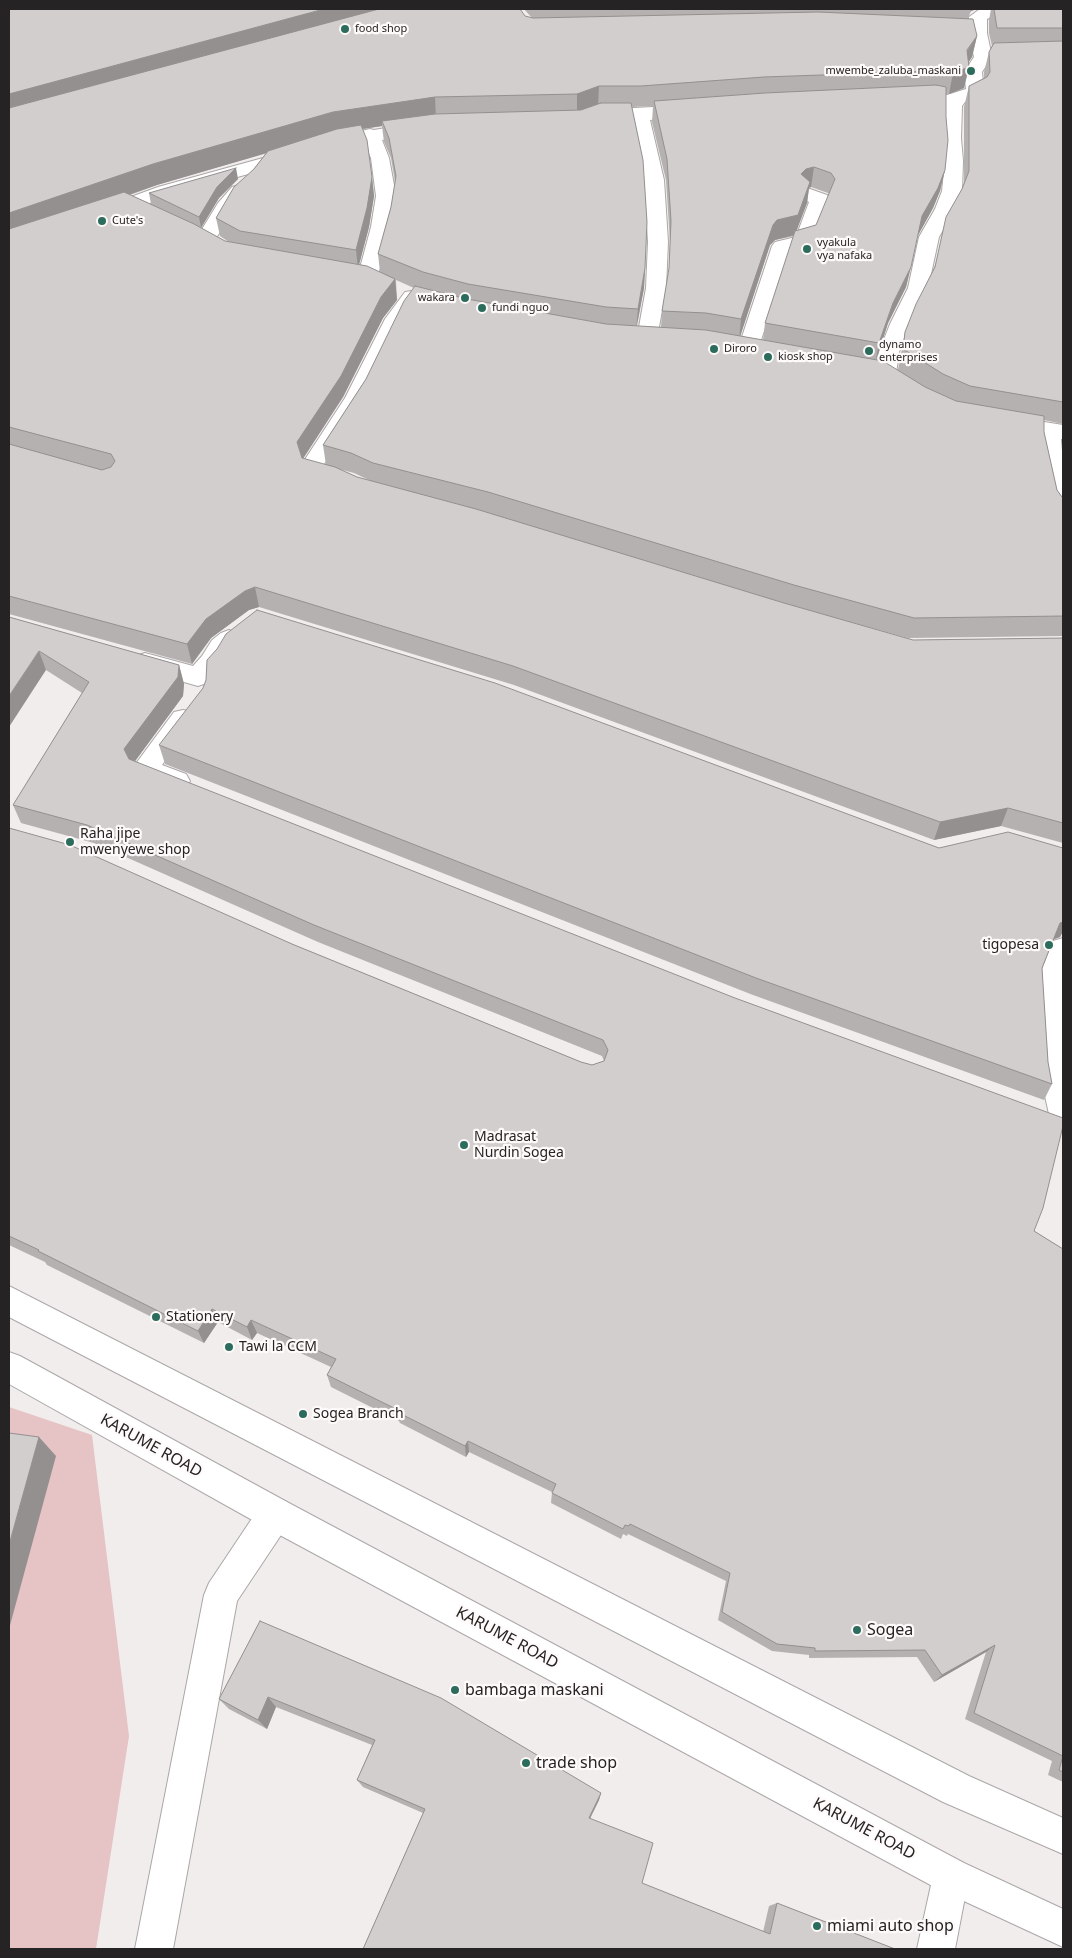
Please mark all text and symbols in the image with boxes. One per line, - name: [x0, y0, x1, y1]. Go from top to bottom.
- place label: food shop: [355, 22, 407, 36]
- marker: food shop: [339, 23, 351, 35]
- place label: mwembe_zaluba_maskani: [826, 64, 961, 78]
- marker: mwembe_zaluba_maskani: [965, 65, 977, 77]
- place label: Cute's: [112, 214, 143, 228]
- marker: Cute's: [96, 215, 108, 227]
- place label: vyakula vya nafaka: [817, 236, 872, 262]
- marker: vyakula vya nafaka: [801, 243, 813, 255]
- place label: wakara: [418, 291, 455, 305]
- marker: wakara: [459, 292, 471, 304]
- place label: fundi nguo: [492, 301, 549, 315]
- marker: fundi nguo: [476, 302, 488, 314]
- place label: dynamo enterprises: [879, 338, 938, 364]
- place label: Diroro: [724, 342, 757, 356]
- marker: Diroro: [708, 343, 720, 355]
- marker: dynamo enterprises: [863, 345, 875, 357]
- place label: kiosk shop: [778, 350, 833, 364]
- marker: kiosk shop: [762, 351, 774, 363]
- place label: Raha jipe mwenyewe shop: [80, 826, 190, 859]
- marker: Raha jipe mwenyewe shop: [64, 836, 76, 848]
- place label: tigopesa: [982, 937, 1039, 953]
- marker: tigopesa: [1043, 939, 1055, 951]
- place label: Madrasat Nurdin Sogea: [474, 1129, 564, 1162]
- marker: Madrasat Nurdin Sogea: [458, 1139, 470, 1151]
- place label: Stationery: [166, 1309, 233, 1325]
- marker: Stationery: [150, 1311, 162, 1323]
- place label: Tawi la CCM: [239, 1339, 317, 1355]
- marker: Tawi la CCM: [223, 1341, 235, 1353]
- place label: Sogea Branch: [313, 1406, 404, 1422]
- marker: Sogea Branch: [297, 1408, 309, 1420]
- street label: KARUME ROAD: [97, 1410, 205, 1482]
- street label: KARUME ROAD: [452, 1603, 562, 1673]
- place label: Sogea: [867, 1620, 913, 1640]
- marker: Sogea: [851, 1624, 863, 1636]
- place label: bambaga maskani: [465, 1680, 604, 1700]
- marker: bambaga maskani: [449, 1684, 461, 1696]
- place label: trade shop: [536, 1753, 617, 1773]
- marker: trade shop: [520, 1757, 532, 1769]
- street label: KARUME ROAD: [809, 1794, 919, 1864]
- place label: miami auto shop: [827, 1916, 954, 1936]
- marker: miami auto shop: [811, 1920, 823, 1932]

